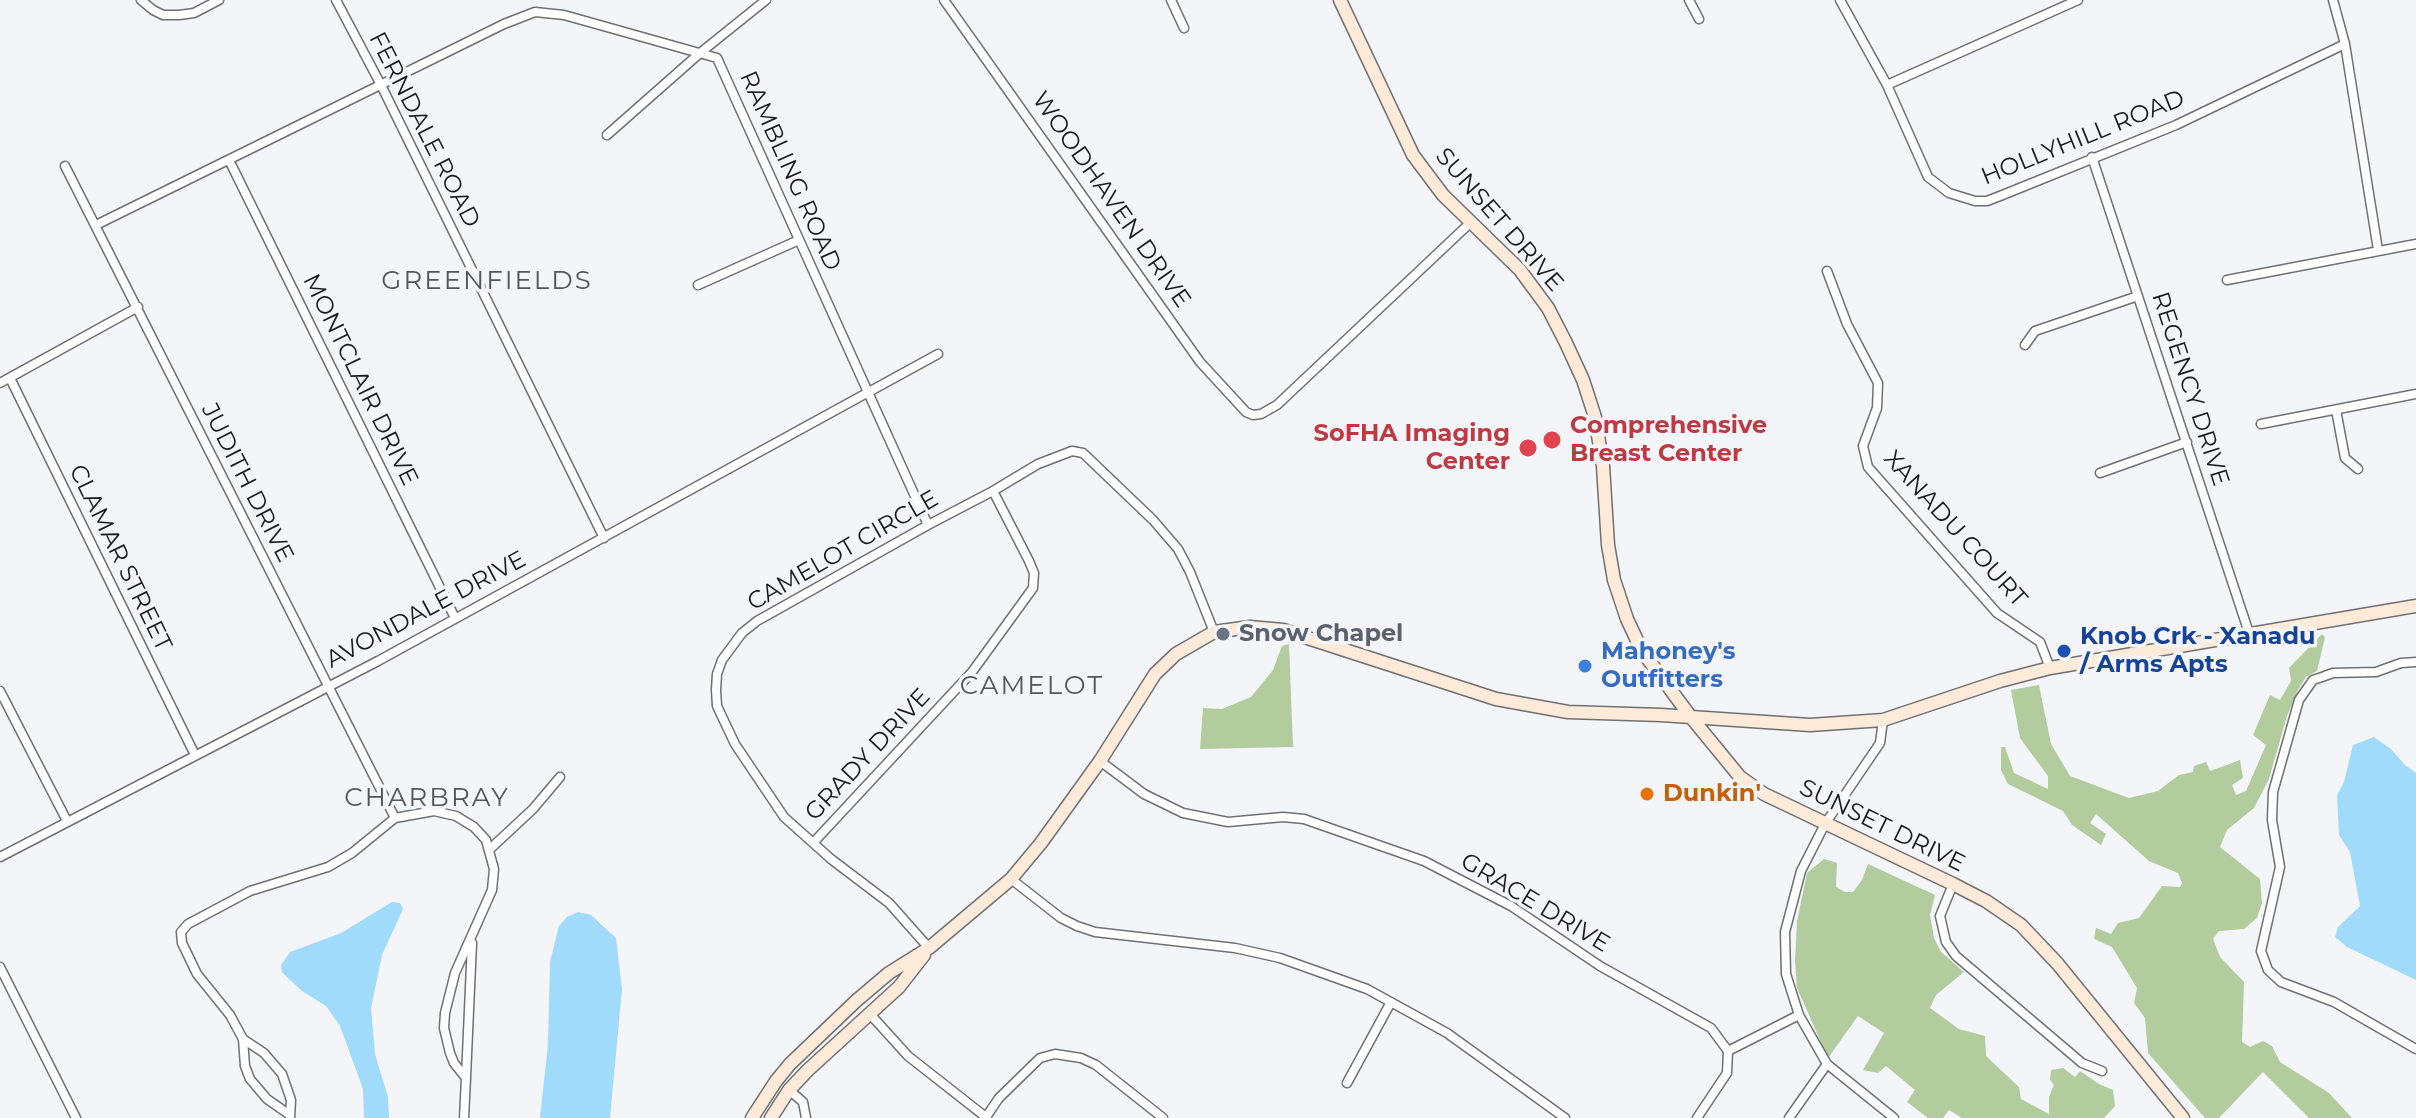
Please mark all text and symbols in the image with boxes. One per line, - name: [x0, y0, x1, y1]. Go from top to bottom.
- street label: FERNDALE ROAD: [362, 27, 486, 233]
- street label: RAMBLING ROAD: [733, 67, 847, 275]
- street label: HOLLYHILL ROAD: [1977, 84, 2189, 192]
- street label: WOODHAVEN DRIVE: [1026, 87, 1196, 313]
- street label: SUNSET DRIVE: [1429, 142, 1569, 298]
- district label: GREENFIELDS: [381, 265, 593, 297]
- street label: MONTCLAIR DRIVE: [296, 269, 424, 491]
- street label: REGENCY DRIVE: [2145, 288, 2235, 490]
- street label: JUDITH DRIVE: [195, 399, 299, 567]
- place label: Comprehensive Breast Center: [1570, 412, 1767, 468]
- place label: SoFHA Imaging Center: [1314, 420, 1510, 476]
- marker: Comprehensive Breast Center: [1541, 429, 1563, 451]
- marker: SoFHA Imaging Center: [1517, 437, 1539, 459]
- street label: XANADU COURT: [1877, 445, 2033, 613]
- street label: CLAMAR STREET: [62, 460, 178, 656]
- street label: CAMELOT CIRCLE: [743, 485, 943, 617]
- street label: AVONDALE DRIVE: [321, 545, 531, 675]
- place label: Snow Chapel: [1239, 620, 1403, 648]
- place label: Knob Crk - Xanadu / Arms Apts: [2080, 623, 2316, 679]
- marker: Snow Chapel: [1214, 625, 1232, 643]
- place label: Mahoney's Outfitters: [1601, 638, 1736, 694]
- marker: Knob Crk - Xanadu / Arms Apts: [2055, 642, 2073, 660]
- marker: Mahoney's Outfitters: [1576, 657, 1594, 675]
- district label: CAMELOT: [960, 670, 1104, 702]
- street label: GRADY DRIVE: [799, 683, 937, 827]
- street label: SUNSET DRIVE: [1794, 773, 1970, 879]
- place label: Dunkin': [1663, 780, 1761, 808]
- district label: CHARBRAY: [344, 782, 510, 814]
- marker: Dunkin': [1638, 785, 1656, 803]
- street label: GRACE DRIVE: [1455, 847, 1615, 959]

